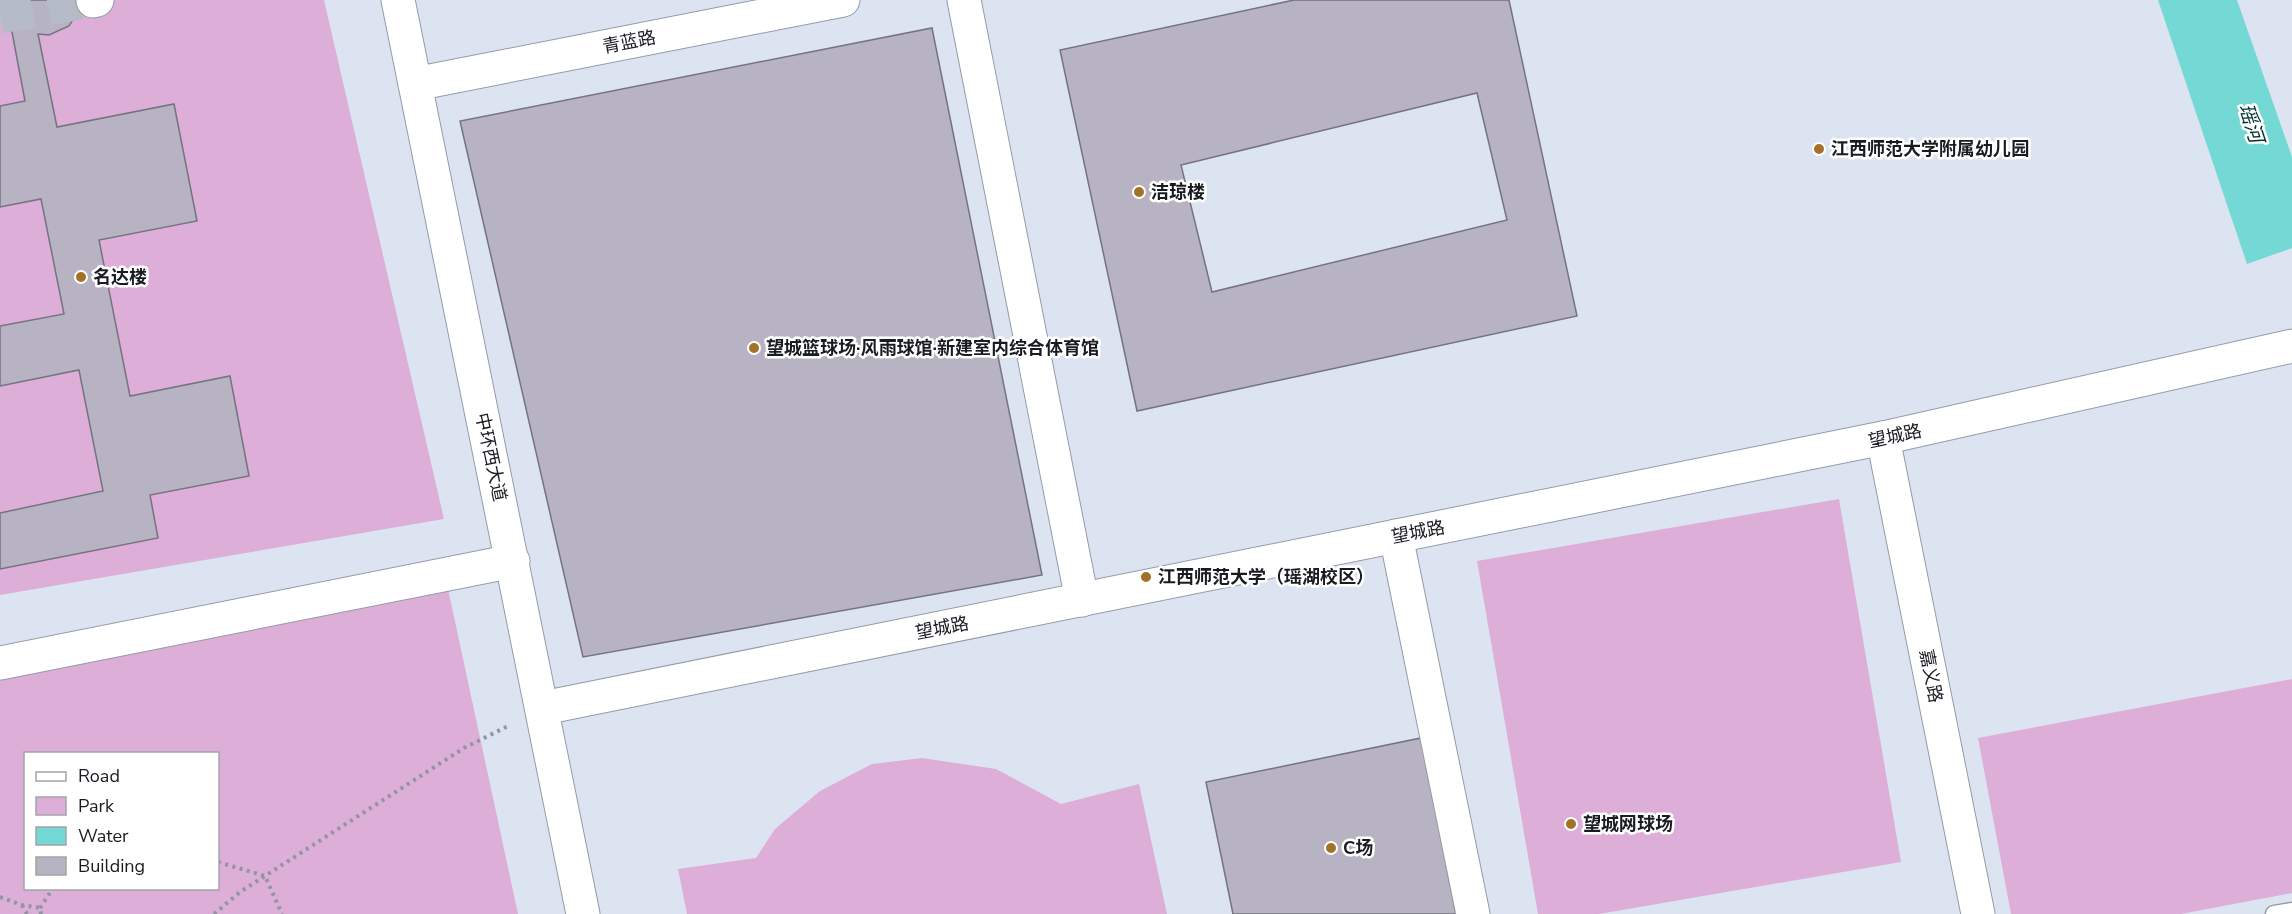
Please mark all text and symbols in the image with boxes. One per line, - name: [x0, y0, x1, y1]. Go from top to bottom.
- street label: 青蓝路: [600, 25, 658, 59]
- water label: 瑶河: [2232, 100, 2271, 150]
- place label: 江西师范大学附属幼儿园: [1831, 137, 2029, 161]
- marker: 江西师范大学附属幼儿园: [1812, 142, 1826, 156]
- place label: 洁琼楼: [1151, 180, 1205, 204]
- marker: 洁琼楼: [1132, 185, 1146, 199]
- place label: 名达楼: [93, 265, 147, 289]
- marker: 名达楼: [74, 270, 88, 284]
- place label: 望城篮球场·风雨球馆·新建室内综合体育馆: [766, 336, 1099, 360]
- marker: 望城篮球场·风雨球馆·新建室内综合体育馆: [747, 341, 761, 355]
- street label: 中环西大道: [470, 410, 512, 504]
- street label: 望城路: [1866, 419, 1924, 453]
- street label: 望城路: [1389, 515, 1447, 549]
- place label: 江西师范大学（瑶湖校区）: [1158, 565, 1374, 589]
- marker: 江西师范大学（瑶湖校区）: [1139, 570, 1153, 584]
- street label: 望城路: [913, 611, 971, 645]
- street label: 嘉义路: [1914, 647, 1948, 705]
- legend: [24, 752, 219, 890]
- text: Road: [78, 764, 120, 788]
- text: Park: [78, 794, 115, 818]
- place label: 望城网球场: [1583, 812, 1673, 836]
- marker: 望城网球场: [1564, 817, 1578, 831]
- text: Water: [78, 824, 129, 848]
- place label: C场: [1343, 836, 1373, 860]
- marker: C场: [1324, 841, 1338, 855]
- text: Building: [78, 854, 145, 878]

